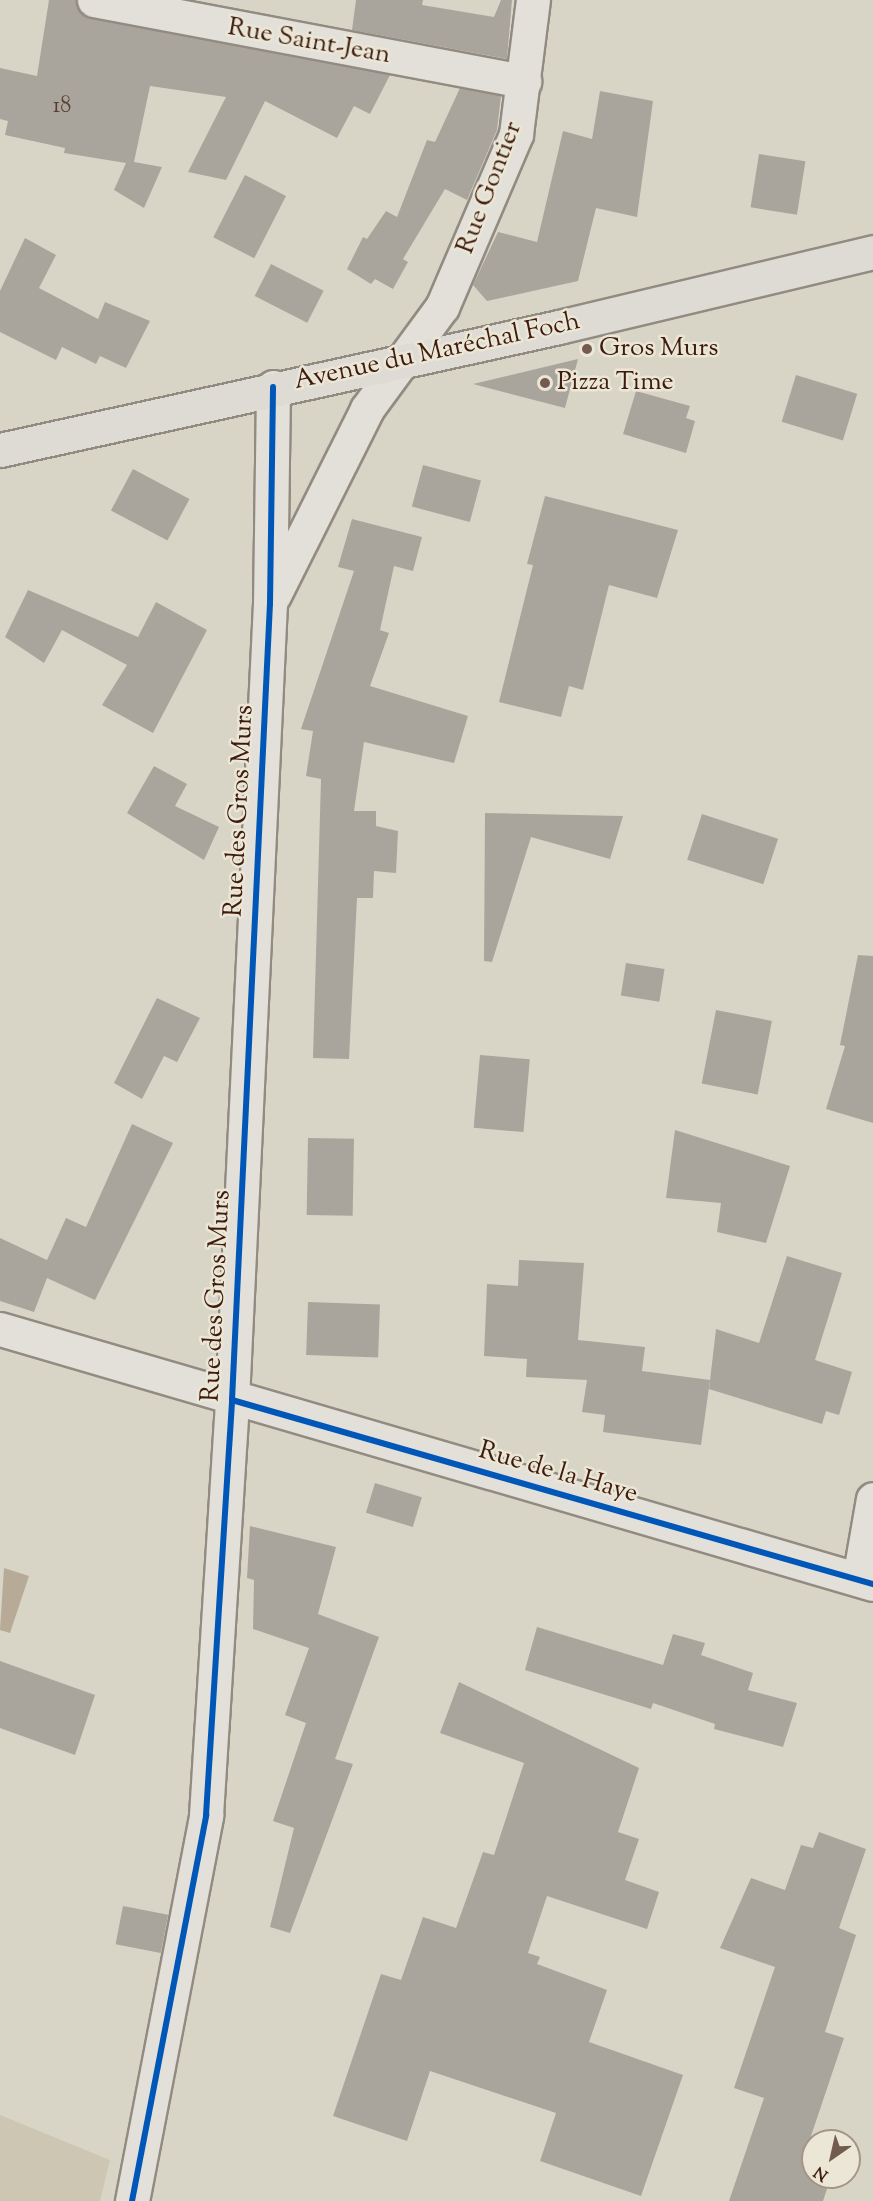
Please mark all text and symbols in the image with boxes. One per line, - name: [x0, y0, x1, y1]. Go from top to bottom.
- street label: Rue Saint-Jean: [225, 12, 393, 72]
- house number: 18: [53, 95, 71, 121]
- street label: Rue Gontier: [451, 117, 529, 259]
- street label: Avenue du Maréchal Foch: [291, 306, 583, 398]
- place label: Gros Murs: [599, 333, 718, 365]
- marker: Gros Murs: [580, 342, 594, 356]
- place label: Pizza Time: [557, 367, 674, 399]
- marker: Pizza Time: [538, 376, 552, 390]
- street label: Rue des Gros Murs: [219, 704, 261, 918]
- street label: Rue des Gros Murs: [196, 1189, 238, 1403]
- street label: Rue de la Haye: [475, 1435, 641, 1511]
- north arrow: [801, 2129, 861, 2189]
- text: N: [810, 2160, 834, 2186]

